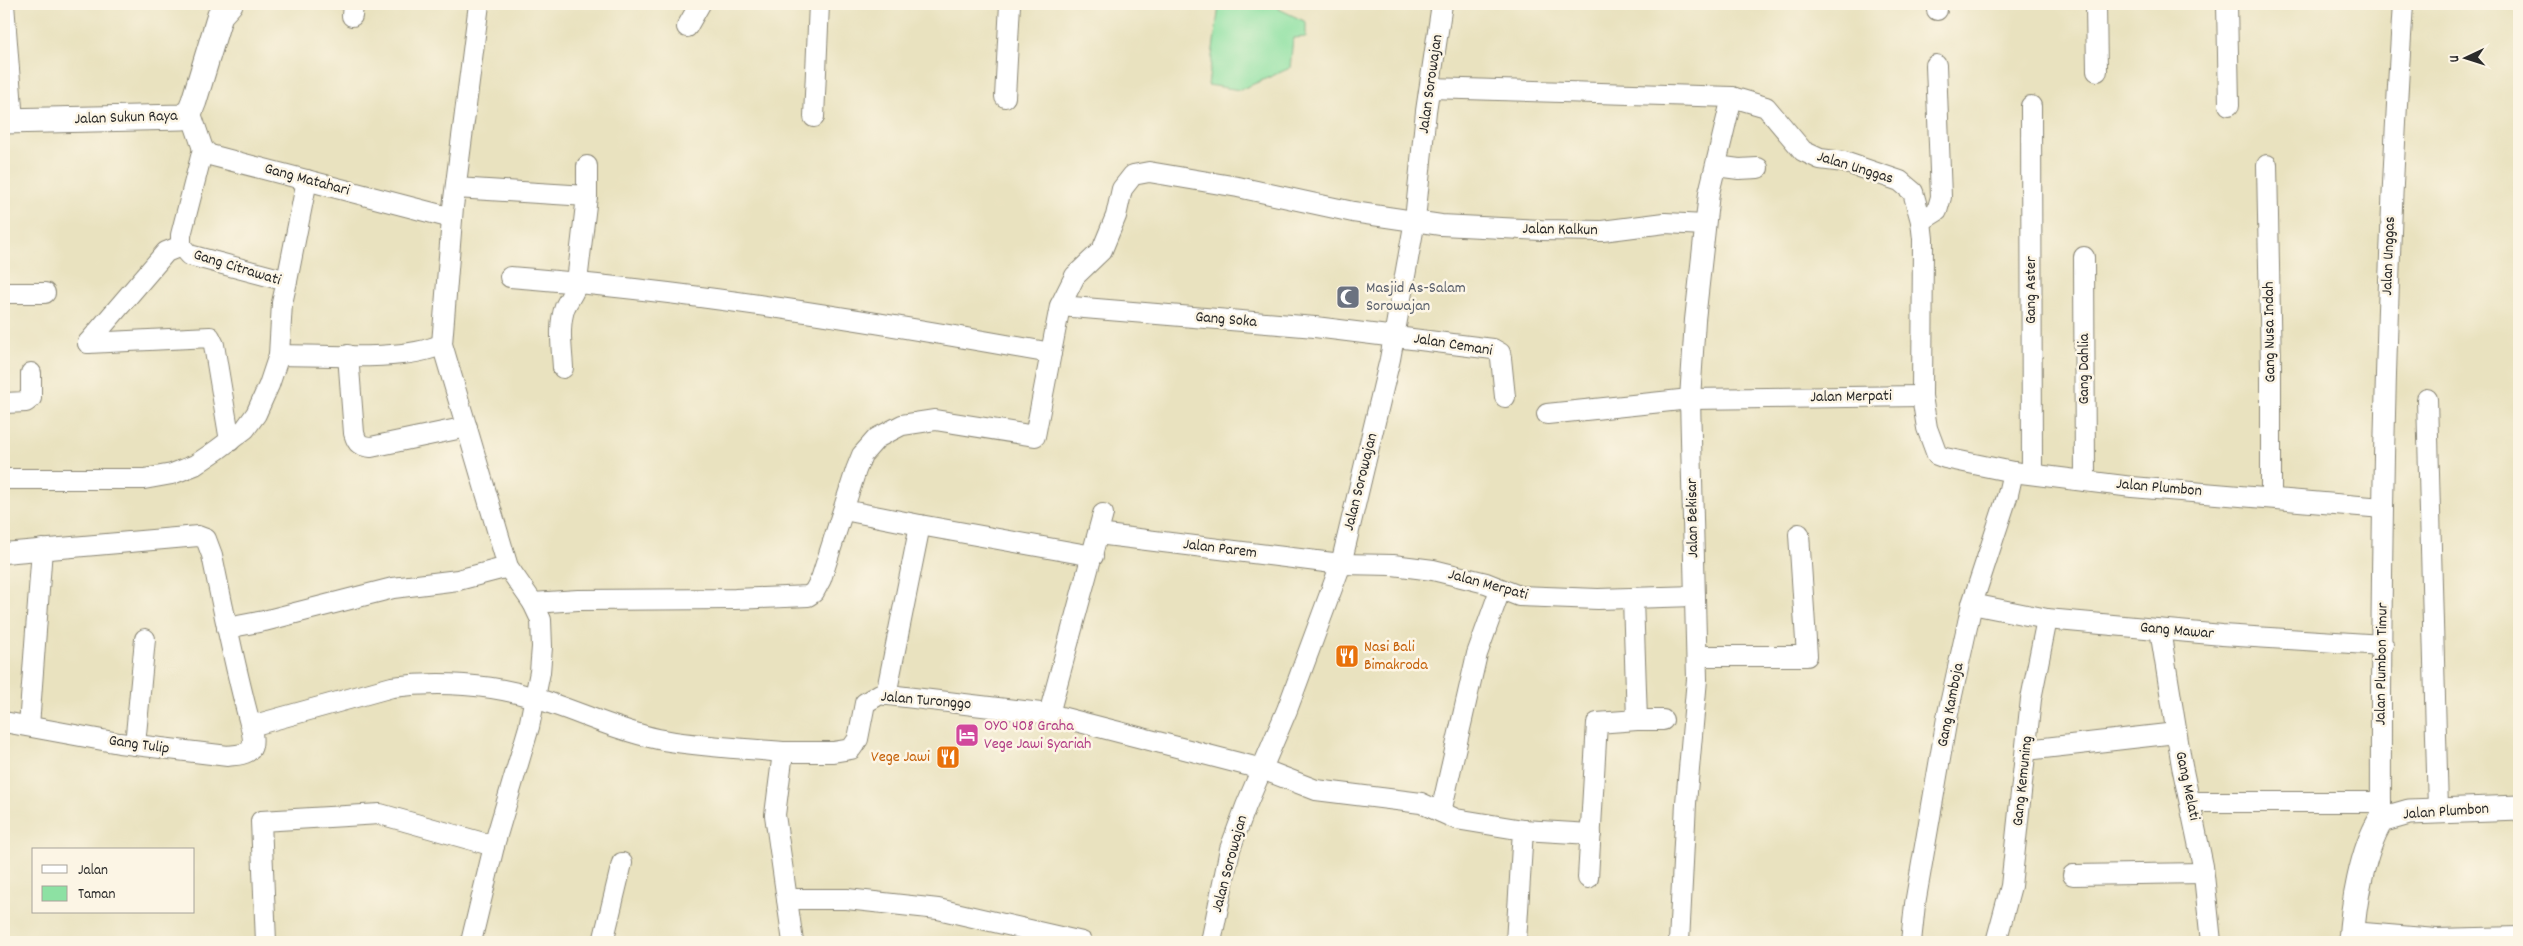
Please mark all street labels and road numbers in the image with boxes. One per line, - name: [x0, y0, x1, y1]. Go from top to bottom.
- street label: Jalan Sorowajan: [1413, 33, 1449, 135]
- street label: Jalan Sukun Raya: [74, 105, 179, 131]
- street label: Jalan Unggas: [1814, 145, 1896, 191]
- street label: Gang Matahari: [262, 158, 352, 202]
- street label: Jalan Unggas: [2376, 216, 2402, 296]
- street label: Jalan Kalkun: [1522, 218, 1598, 242]
- street label: Gang Citrawati: [190, 244, 284, 292]
- street label: Gang Aster: [2020, 256, 2043, 324]
- street label: Gang Nusa Indah: [2258, 281, 2282, 383]
- street label: Gang Soka: [1194, 306, 1258, 334]
- street label: Jalan Cemani: [1412, 327, 1494, 363]
- street label: Gang Dahlia: [2073, 333, 2096, 404]
- street label: Jalan Merpati: [1810, 385, 1892, 409]
- street label: Jalan Sorowajan: [1338, 431, 1384, 533]
- street label: Jalan Plumbon: [2115, 473, 2203, 503]
- street label: Jalan Bekisar: [1681, 478, 1705, 558]
- street label: Jalan Parem: [1182, 533, 1258, 565]
- street label: Jalan Merpati: [1446, 563, 1531, 607]
- street label: Jalan Plumbon Timur: [2369, 602, 2395, 726]
- street label: Gang Mawar: [2139, 616, 2215, 646]
- street label: Gang Kamboja: [1932, 660, 1971, 749]
- street label: Jalan Turonggo: [880, 686, 972, 716]
- street label: Gang Tulip: [107, 729, 171, 761]
- street label: Gang Kemuning: [2007, 735, 2039, 827]
- street label: Gang Melati: [2168, 749, 2206, 823]
- street label: Jalan Plumbon: [2402, 798, 2490, 826]
- street label: Jalan Sorowajan: [1206, 813, 1254, 915]

